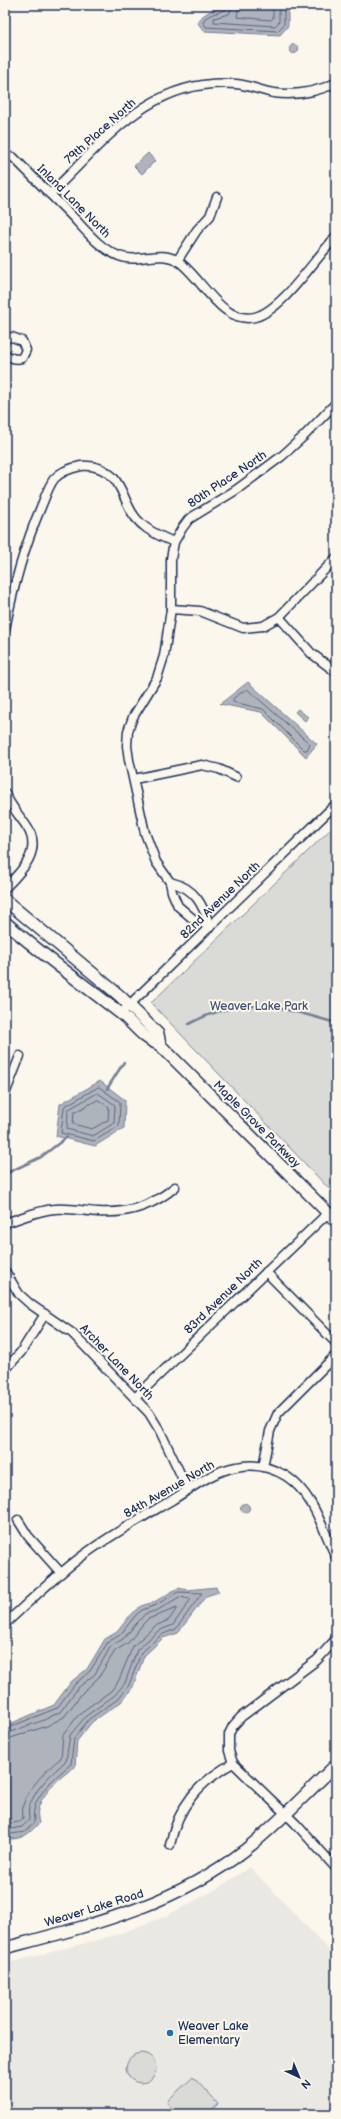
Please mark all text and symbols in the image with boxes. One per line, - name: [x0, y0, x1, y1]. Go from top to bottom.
- street label: 79th Place North: [62, 95, 139, 167]
- street label: Inland Lane North: [34, 161, 114, 242]
- street label: 80th Place North: [185, 447, 270, 511]
- street label: 82nd Avenue North: [177, 858, 264, 942]
- park label: Weaver Lake Park: [210, 999, 308, 1014]
- street label: Maple Grove Parkway: [210, 1078, 304, 1171]
- street label: 83rd Avenue North: [181, 1255, 266, 1337]
- street label: Archer Lane North: [76, 1321, 157, 1404]
- street label: 84th Avenue North: [121, 1457, 217, 1521]
- street label: Weaver Lake Road: [43, 1886, 146, 1931]
- place label: Weaver Lake Elementary: [178, 2019, 249, 2048]
- marker: Weaver Lake Elementary: [165, 2028, 175, 2038]
- north arrow: [279, 2057, 319, 2097]
- text: N: [298, 2076, 313, 2091]

